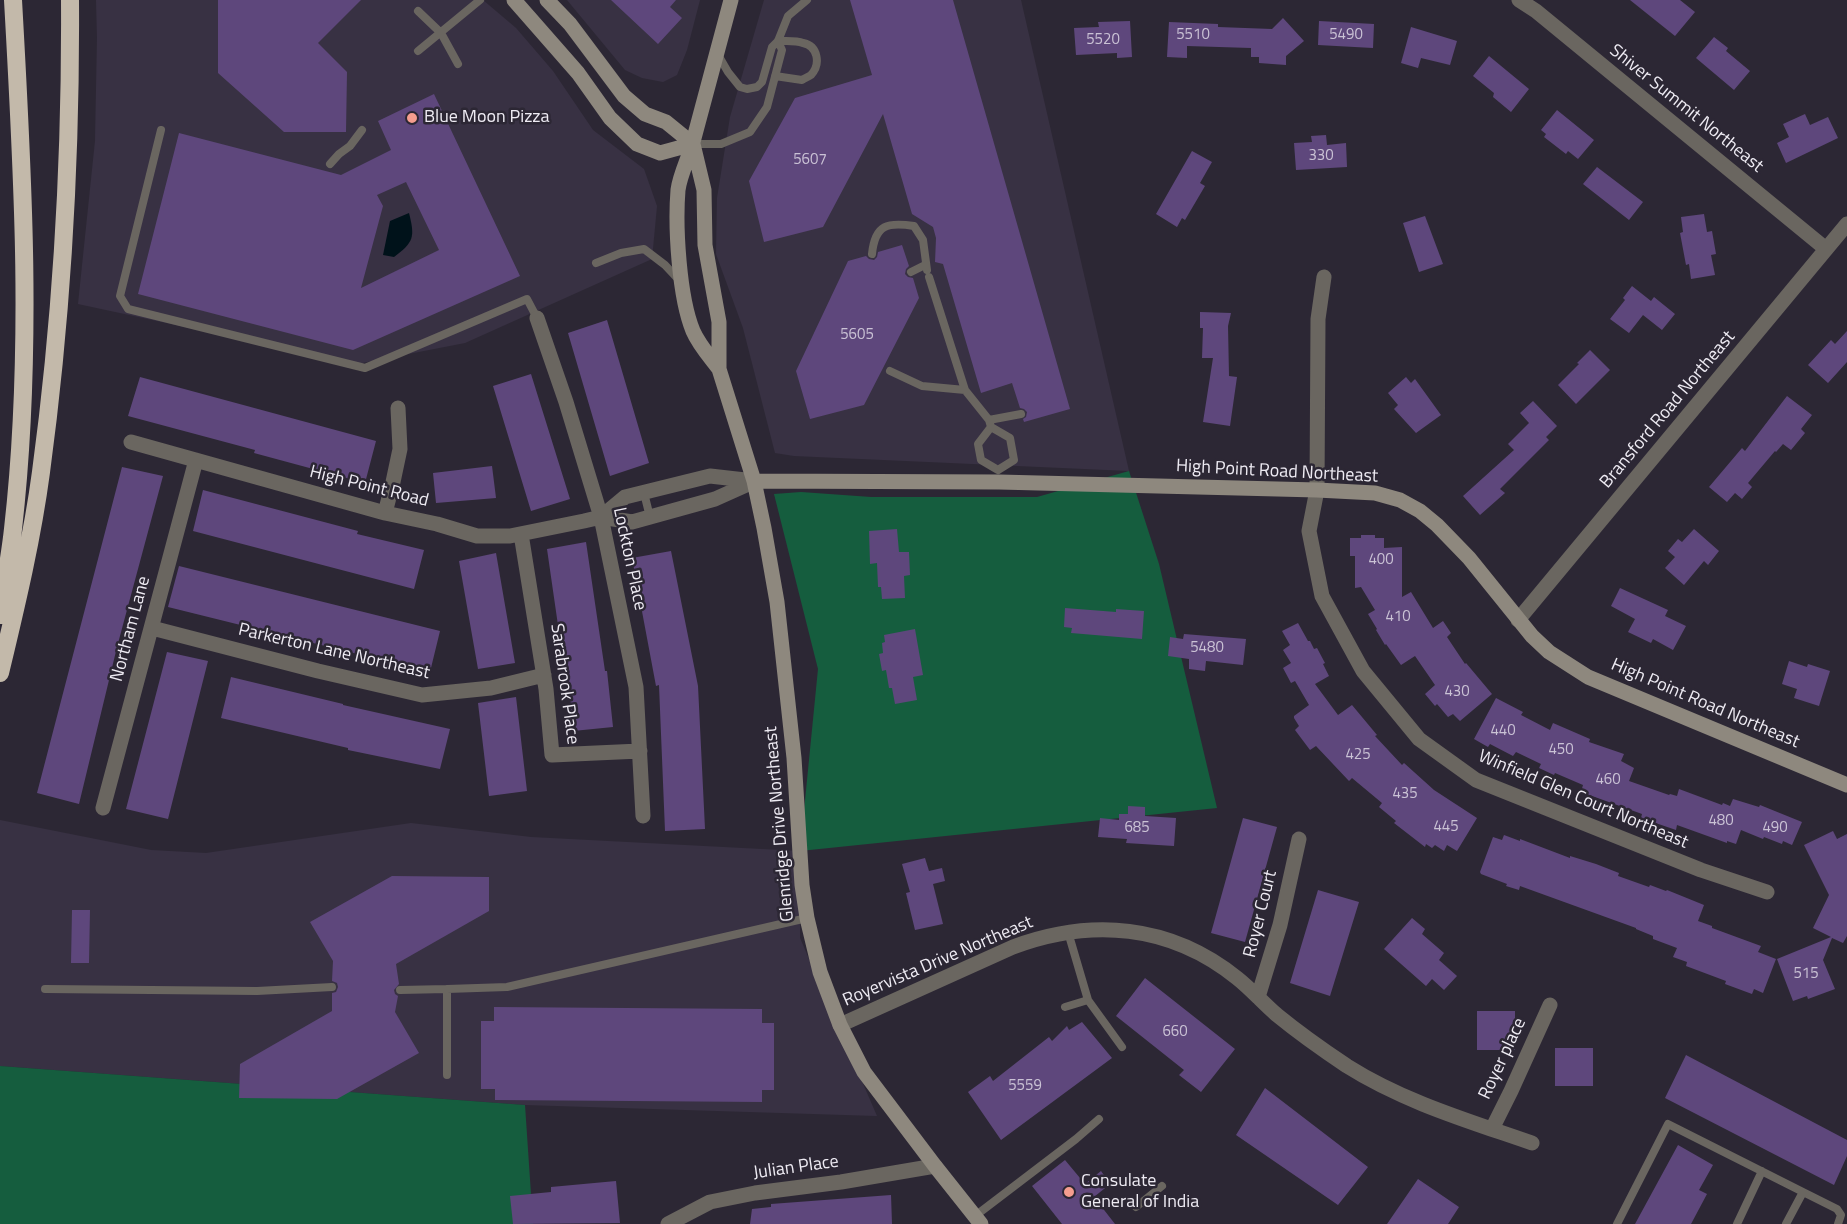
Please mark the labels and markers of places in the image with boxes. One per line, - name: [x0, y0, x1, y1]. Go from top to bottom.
- place label: Blue Moon Pizza: [424, 107, 550, 129]
- marker: Blue Moon Pizza: [405, 111, 419, 125]
- place label: Consulate General of India: [1081, 1171, 1199, 1214]
- marker: Consulate General of India: [1062, 1185, 1076, 1199]

